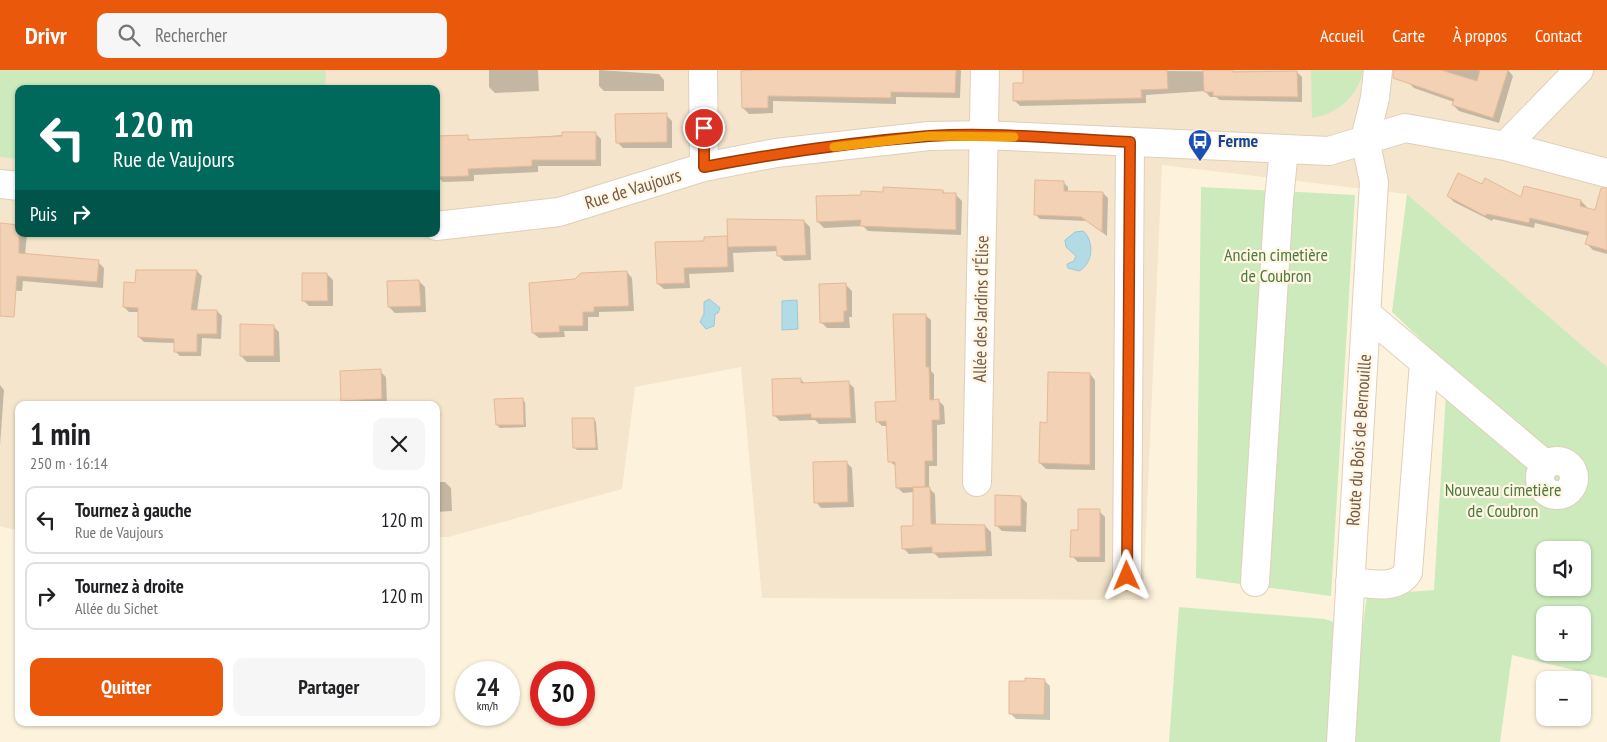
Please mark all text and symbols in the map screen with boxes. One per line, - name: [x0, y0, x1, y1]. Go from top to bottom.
- search box: [97, 13, 447, 58]
- text: Drivr: [25, 20, 67, 51]
- icon: search: [115, 21, 143, 49]
- text: Rechercher: [155, 23, 227, 47]
- text: Accueil: [1320, 24, 1364, 47]
- text: Carte: [1392, 24, 1425, 47]
- text: À propos: [1453, 24, 1507, 47]
- text: Contact: [1535, 24, 1582, 47]
- text: 120 m: [113, 101, 194, 147]
- icon: left: [30, 105, 95, 170]
- pin: [683, 107, 725, 149]
- icon: arrive: [690, 114, 718, 142]
- bus stop icon: Ferme: [1187, 128, 1213, 162]
- place label: Ferme: [1218, 129, 1258, 152]
- text: Rue de Vaujours: [113, 145, 235, 173]
- street label: Rue de Vaujours: [582, 163, 684, 214]
- icon: right: [67, 200, 95, 228]
- text: Puis: [30, 202, 57, 226]
- street label: Allée des Jardins d'Élise: [968, 235, 993, 383]
- park label: Ancien cimetière de Coubron: [1224, 243, 1328, 287]
- street label: Route du Bois de Bernouille: [1341, 353, 1376, 527]
- text: 1 min: [30, 414, 91, 453]
- button: close: [373, 418, 425, 470]
- text: 250 m · 16:14: [30, 453, 108, 473]
- park label: Nouveau cimetière de Coubron: [1445, 478, 1561, 522]
- text: Tournez à gauche: [75, 498, 192, 522]
- icon: left: [32, 506, 60, 534]
- text: 120 m: [381, 508, 423, 532]
- text: Rue de Vaujours: [75, 522, 163, 542]
- map controls: [1536, 541, 1591, 726]
- button: sound: [1536, 541, 1591, 596]
- position arrow: [1100, 549, 1152, 601]
- text: Tournez à droite: [75, 574, 184, 598]
- icon: right: [32, 582, 60, 610]
- text: 120 m: [381, 584, 423, 608]
- text: Allée du Sichet: [75, 598, 158, 618]
- button: +: [1536, 606, 1591, 661]
- button: Quitter: [30, 658, 223, 716]
- button: Partager: [233, 658, 425, 716]
- speed limit sign: 30: [530, 661, 595, 726]
- text: 24: [476, 671, 499, 703]
- button: −: [1536, 671, 1591, 726]
- text: km/h: [477, 698, 498, 713]

